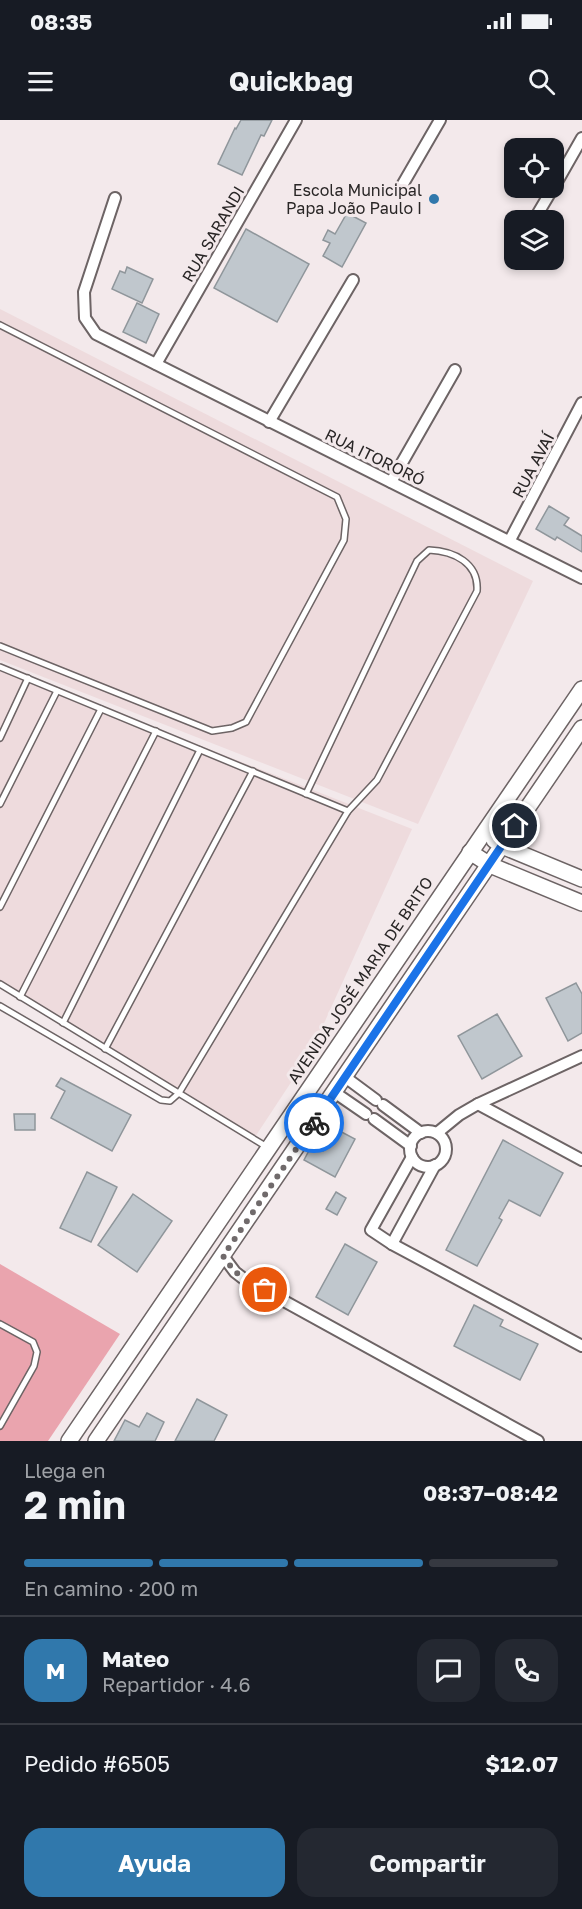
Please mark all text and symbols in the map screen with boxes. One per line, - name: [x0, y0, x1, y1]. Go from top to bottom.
- text: 08:35: [30, 8, 92, 35]
- icon: menu: [24, 65, 57, 98]
- text: Quickbag: [229, 65, 353, 97]
- icon: search: [525, 65, 558, 98]
- map controls: [504, 138, 564, 270]
- button: locate: [504, 138, 564, 198]
- place label: Escola Municipal Papa João Paulo I: [286, 180, 422, 218]
- street label: RUA SARANDI: [177, 182, 249, 286]
- marker: Escola Municipal Papa João Paulo I: [427, 192, 441, 206]
- button: layers: [504, 210, 564, 270]
- street label: RUA ITORORÓ: [322, 424, 428, 490]
- street label: RUA AVAÍ: [508, 428, 559, 501]
- pin: [489, 800, 540, 851]
- icon: home: [498, 809, 531, 842]
- street label: AVENIDA JOSÉ MARIA DE BRITO: [283, 873, 437, 1087]
- courier: [284, 1093, 344, 1153]
- icon: bike: [298, 1107, 331, 1140]
- pin: [239, 1264, 290, 1315]
- icon: bag: [248, 1273, 281, 1306]
- text: Llega en: [24, 1458, 106, 1482]
- text: 08:37–08:42: [423, 1479, 558, 1506]
- text: 2 min: [24, 1481, 126, 1528]
- text: En camino · 200 m: [24, 1576, 198, 1600]
- button: chat: [417, 1639, 480, 1702]
- button: phone: [495, 1639, 558, 1702]
- text: Mateo: [102, 1645, 169, 1672]
- text: M: [46, 1657, 65, 1684]
- text: Repartidor · 4.6: [102, 1672, 251, 1696]
- text: Pedido #6505: [24, 1750, 170, 1777]
- text: $12.07: [485, 1750, 558, 1777]
- button: Ayuda: [24, 1828, 285, 1897]
- button: Compartir: [297, 1828, 558, 1897]

